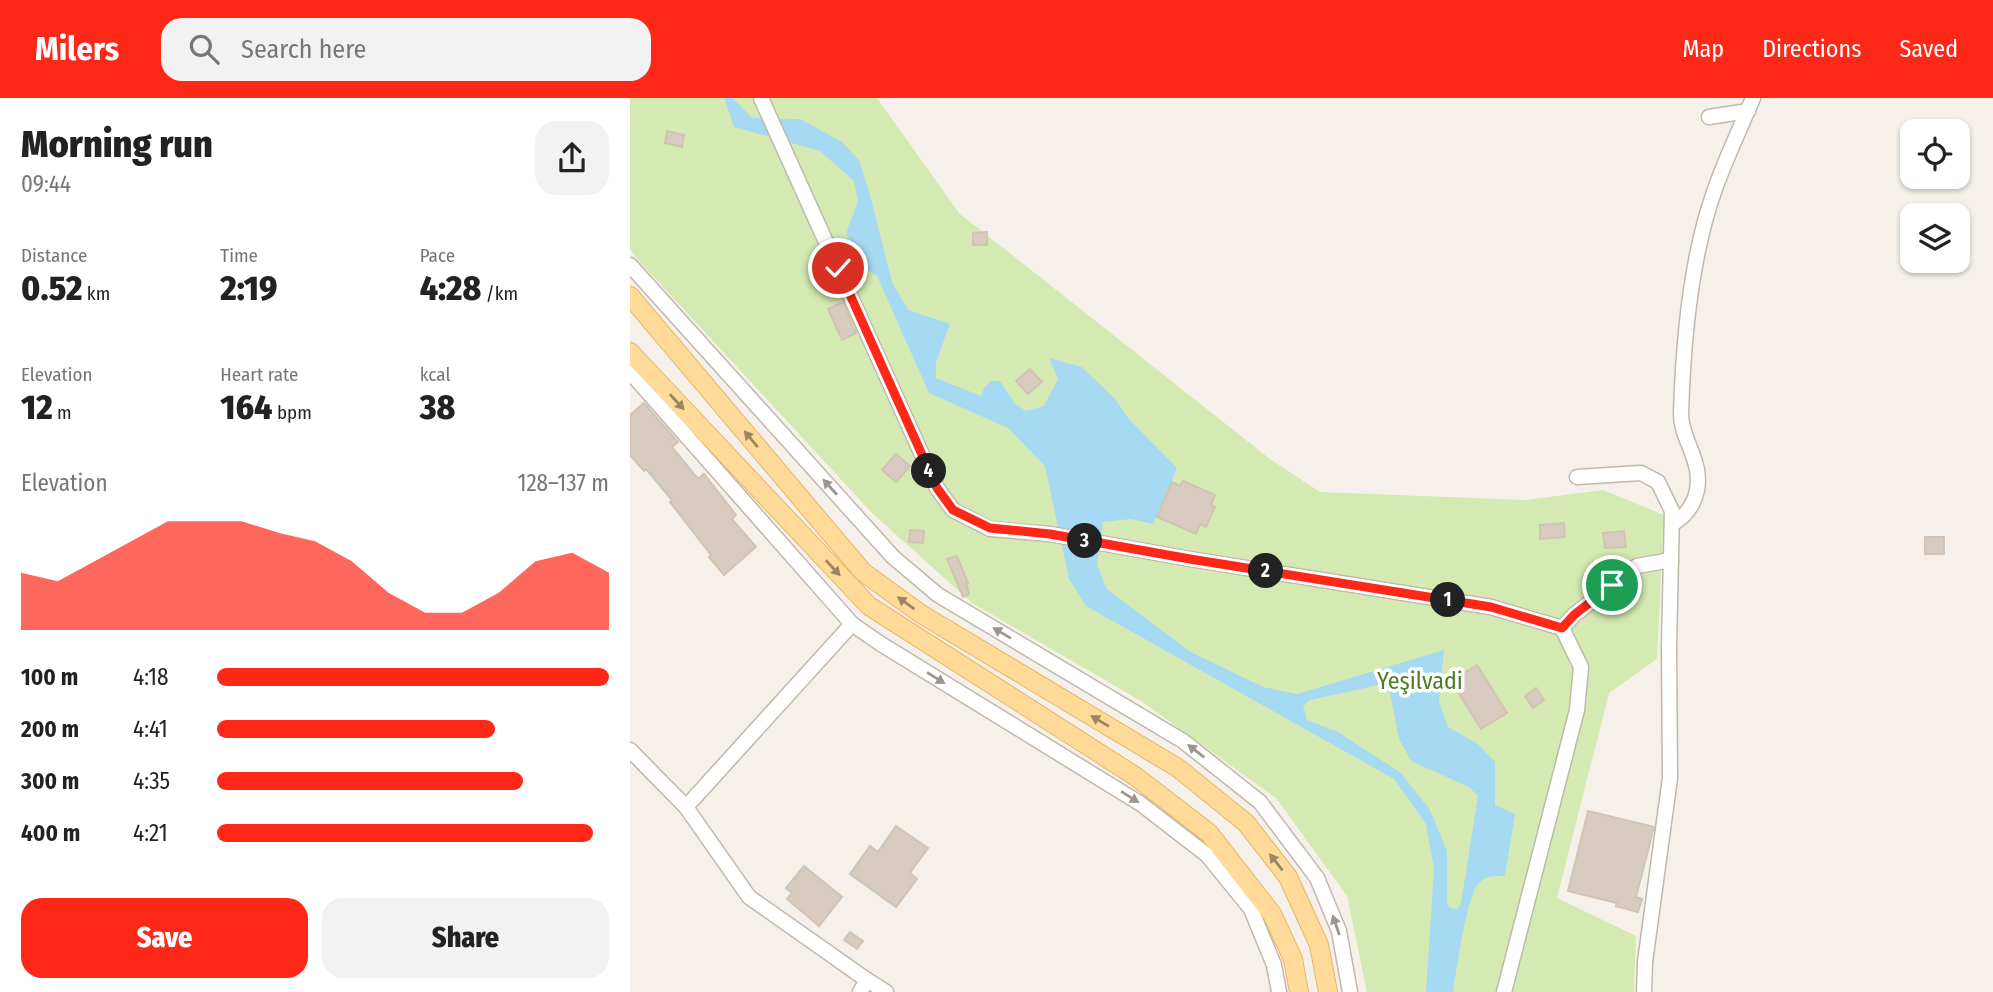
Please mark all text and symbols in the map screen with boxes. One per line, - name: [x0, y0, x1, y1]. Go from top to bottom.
- search box: [161, 18, 651, 81]
- text: Milers: [35, 29, 119, 69]
- icon: search: [185, 30, 223, 68]
- text: Search here: [241, 34, 366, 65]
- text: Map: [1683, 35, 1724, 63]
- text: Directions: [1762, 35, 1861, 63]
- text: Saved: [1899, 35, 1958, 63]
- map controls: [1900, 119, 1970, 273]
- button: locate: [1900, 119, 1970, 189]
- text: Morning run: [21, 121, 213, 167]
- button: share: [535, 121, 609, 195]
- text: 09:44: [21, 170, 71, 198]
- button: layers: [1900, 203, 1970, 273]
- pin: [808, 238, 868, 298]
- text: Distance: [21, 244, 88, 267]
- text: Time: [220, 244, 258, 267]
- text: Pace: [420, 244, 455, 267]
- icon: check: [819, 249, 857, 287]
- text: 0.52: [21, 267, 82, 309]
- text: 2:19: [220, 267, 277, 309]
- text: 4:28: [420, 267, 481, 309]
- text: km: [82, 282, 110, 305]
- text: /km: [481, 282, 518, 305]
- text: Elevation: [21, 363, 93, 386]
- text: Heart rate: [220, 363, 298, 386]
- text: kcal: [420, 363, 450, 386]
- text: 12: [21, 386, 53, 428]
- text: 164: [220, 386, 272, 428]
- text: 38: [420, 386, 455, 428]
- one-way arrow: [668, 393, 684, 410]
- text: m: [53, 401, 72, 424]
- text: bpm: [272, 401, 312, 424]
- one-way arrow: [743, 430, 758, 448]
- pin: 4: [912, 454, 946, 488]
- text: 4: [924, 459, 933, 482]
- text: Elevation: [21, 469, 108, 497]
- text: 128–137 m: [517, 469, 609, 497]
- one-way arrow: [822, 478, 838, 496]
- pin: 3: [1068, 524, 1102, 558]
- text: 3: [1080, 529, 1089, 552]
- pin: 2: [1248, 554, 1284, 588]
- pin: [1582, 555, 1642, 615]
- one-way arrow: [825, 559, 841, 576]
- text: 2: [1261, 559, 1270, 582]
- icon: arrive: [1593, 566, 1631, 604]
- pin: 1: [1430, 582, 1466, 618]
- text: 1: [1443, 588, 1452, 611]
- one-way arrow: [897, 597, 915, 611]
- one-way arrow: [992, 628, 1012, 640]
- text: 100 m: [21, 663, 78, 691]
- text: 4:18: [133, 663, 169, 691]
- park label: Yeşilvadi: [1377, 667, 1463, 695]
- one-way arrow: [926, 672, 945, 685]
- text: 200 m: [21, 715, 79, 743]
- text: 4:41: [133, 715, 168, 743]
- one-way arrow: [1091, 715, 1110, 728]
- one-way arrow: [1188, 744, 1206, 759]
- text: 300 m: [21, 767, 79, 795]
- text: 4:35: [133, 767, 170, 795]
- one-way arrow: [1120, 791, 1139, 804]
- text: 400 m: [21, 819, 80, 847]
- text: 4:21: [133, 819, 168, 847]
- one-way arrow: [1270, 853, 1284, 871]
- button: Save: [21, 898, 308, 978]
- button: Share: [322, 898, 609, 978]
- one-way arrow: [1330, 915, 1341, 936]

